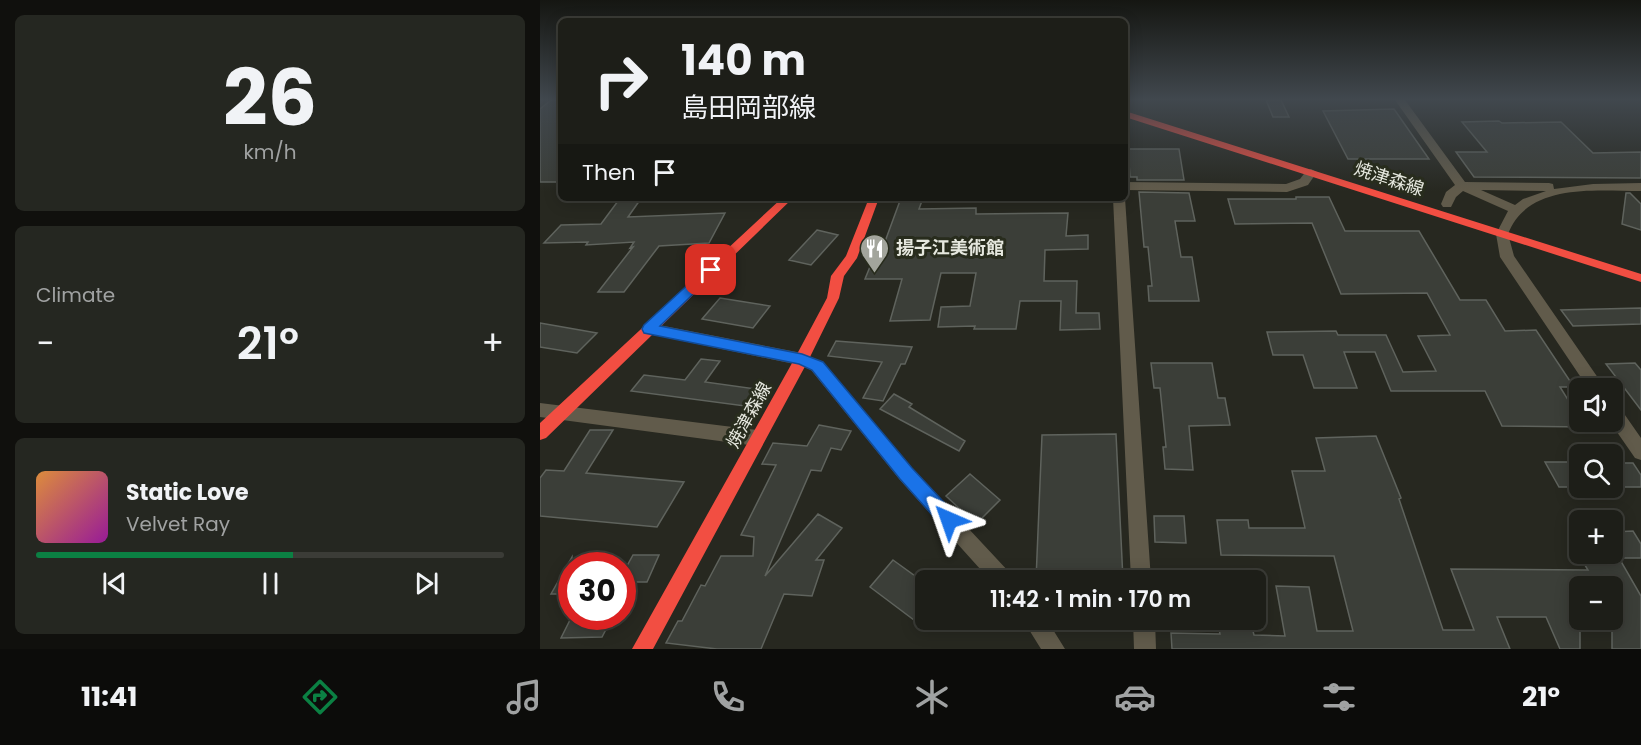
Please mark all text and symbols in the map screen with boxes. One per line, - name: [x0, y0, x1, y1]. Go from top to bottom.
- text: 140 m: [681, 31, 806, 90]
- icon: right: [582, 42, 660, 120]
- text: 26: [223, 43, 317, 152]
- text: 島田岡部線: [681, 89, 816, 126]
- text: km/h: [243, 138, 297, 166]
- icon: arrive: [648, 156, 681, 189]
- street label: 焼津森線: [1351, 156, 1427, 202]
- text: Then: [582, 157, 636, 188]
- restaurant icon: 揚子江美術館: [859, 232, 891, 274]
- place label: 揚子江美術館: [896, 235, 1004, 260]
- pin: [685, 244, 736, 295]
- icon: arrive: [694, 253, 727, 286]
- text: Climate: [36, 281, 115, 309]
- text: 21°: [237, 312, 299, 375]
- text: −: [36, 320, 54, 367]
- text: +: [481, 320, 504, 367]
- street label: 焼津森線: [720, 377, 777, 452]
- map controls: [1569, 378, 1623, 630]
- button: sound: [1569, 378, 1623, 432]
- button: search: [1569, 444, 1623, 498]
- text: Static Love: [126, 477, 249, 508]
- position arrow: [917, 488, 981, 552]
- text: Velvet Ray: [126, 510, 230, 538]
- button: +: [1569, 510, 1623, 564]
- speed limit sign: 30: [558, 552, 636, 630]
- icon: previous: [98, 567, 131, 600]
- icon: pause: [254, 567, 287, 600]
- icon: next: [410, 567, 443, 600]
- button: −: [1569, 576, 1623, 630]
- text: 11:42 · 1 min · 170 m: [990, 584, 1191, 615]
- icon: directions: [299, 676, 341, 718]
- icon: music: [503, 676, 545, 718]
- icon: phone: [707, 676, 749, 718]
- icon: climate: [911, 676, 953, 718]
- icon: car: [1114, 676, 1156, 718]
- icon: filters: [1318, 676, 1360, 718]
- text: 11:41: [81, 678, 137, 715]
- text: 21°: [1522, 678, 1560, 715]

